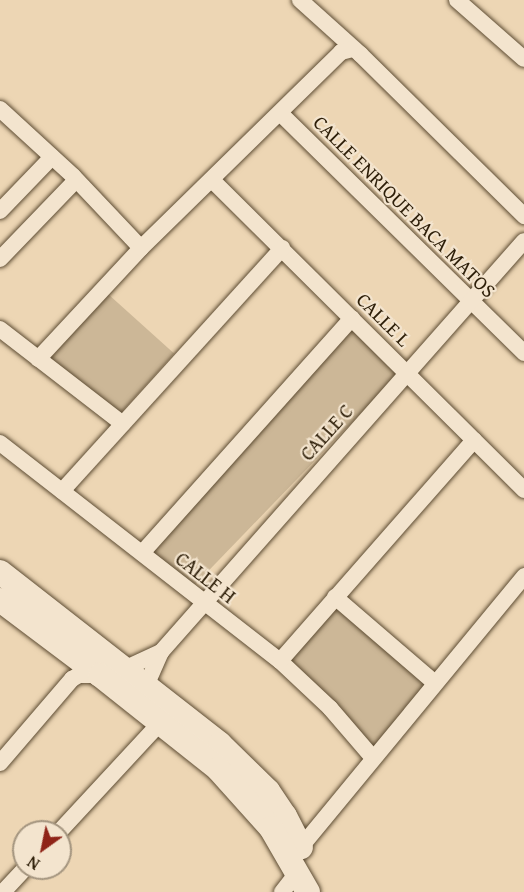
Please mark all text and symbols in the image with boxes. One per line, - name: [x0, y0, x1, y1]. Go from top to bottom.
- street label: CALLE ENRIQUE BACA MATOS: [309, 110, 501, 302]
- street label: CALLE L: [352, 287, 416, 351]
- street label: CALLE C: [295, 399, 357, 465]
- street label: CALLE H: [171, 546, 241, 608]
- north arrow: [12, 820, 72, 880]
- text: N: [22, 850, 44, 876]

